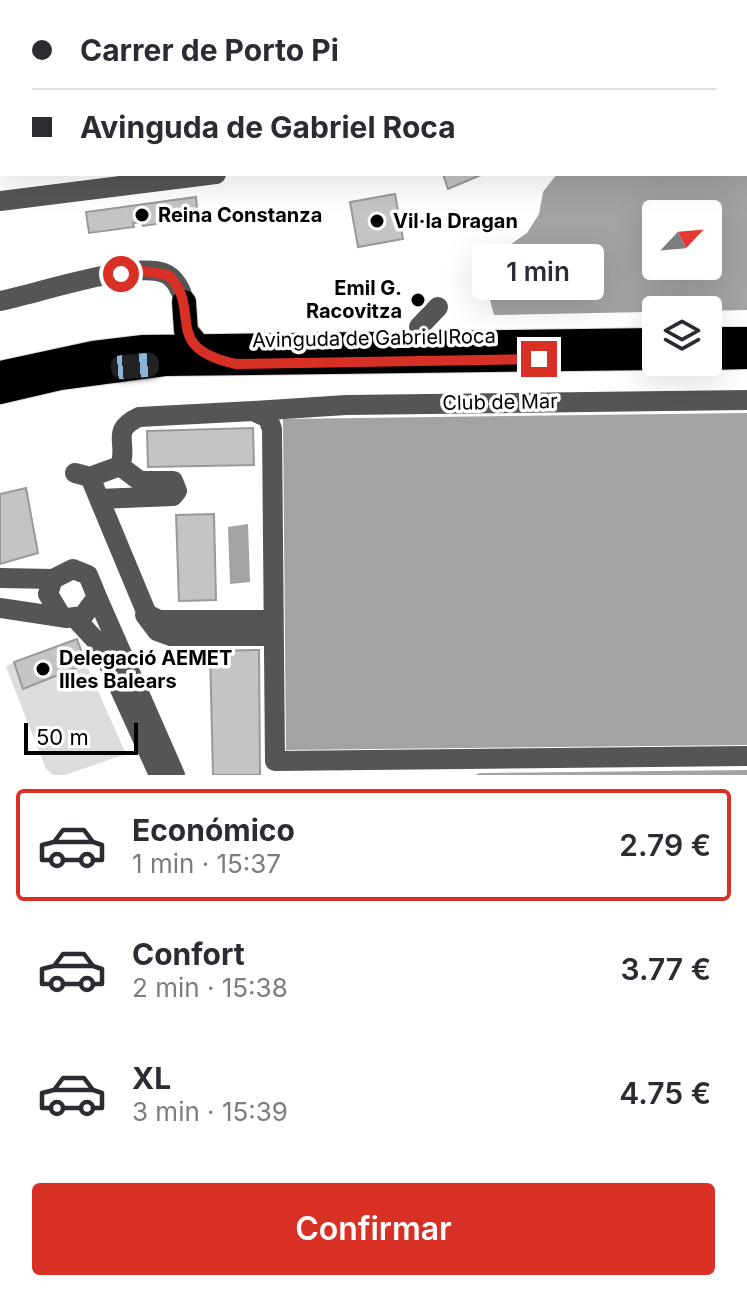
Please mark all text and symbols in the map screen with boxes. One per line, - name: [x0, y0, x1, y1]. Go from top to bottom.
- text: Carrer de Porto Pi: [80, 32, 339, 68]
- text: Avinguda de Gabriel Roca: [80, 109, 456, 145]
- north arrow: [642, 200, 722, 280]
- map controls: [642, 200, 722, 376]
- place label: Reina Constanza: [158, 203, 322, 227]
- marker: Reina Constanza: [133, 206, 151, 224]
- place label: Vil·la Dragan: [393, 209, 518, 233]
- marker: Vil·la Dragan: [368, 212, 386, 230]
- callout: 1 min: [473, 243, 605, 299]
- route start: [103, 256, 139, 292]
- text: 1 min: [506, 256, 570, 287]
- place label: Emil G. Racovitza: [306, 276, 402, 323]
- marker: Emil G. Racovitza: [409, 291, 427, 309]
- button: layers: [642, 296, 722, 376]
- street label: Avinguda de Gabriel Roca: [252, 324, 496, 352]
- route end: [521, 341, 557, 377]
- car: [110, 352, 160, 380]
- street label: Club de Mar: [442, 389, 558, 415]
- place label: Delegació AEMET Illes Balears: [59, 646, 232, 693]
- marker: Delegació AEMET Illes Balears: [34, 660, 52, 678]
- scale bar: [24, 719, 138, 755]
- text: 50 m: [36, 724, 89, 750]
- icon: car: [36, 809, 108, 881]
- text: Económico: [132, 812, 295, 848]
- text: 2.79 €: [619, 827, 711, 863]
- text: 1 min · 15:37: [132, 848, 281, 879]
- icon: car: [36, 933, 108, 1005]
- text: Confort: [132, 936, 245, 972]
- text: 3.77 €: [621, 951, 711, 987]
- text: 2 min · 15:38: [132, 972, 288, 1003]
- icon: car: [36, 1057, 108, 1129]
- text: XL: [132, 1060, 171, 1096]
- text: 4.75 €: [619, 1075, 711, 1111]
- text: 3 min · 15:39: [132, 1096, 288, 1127]
- button: Confirmar: [32, 1183, 715, 1275]

